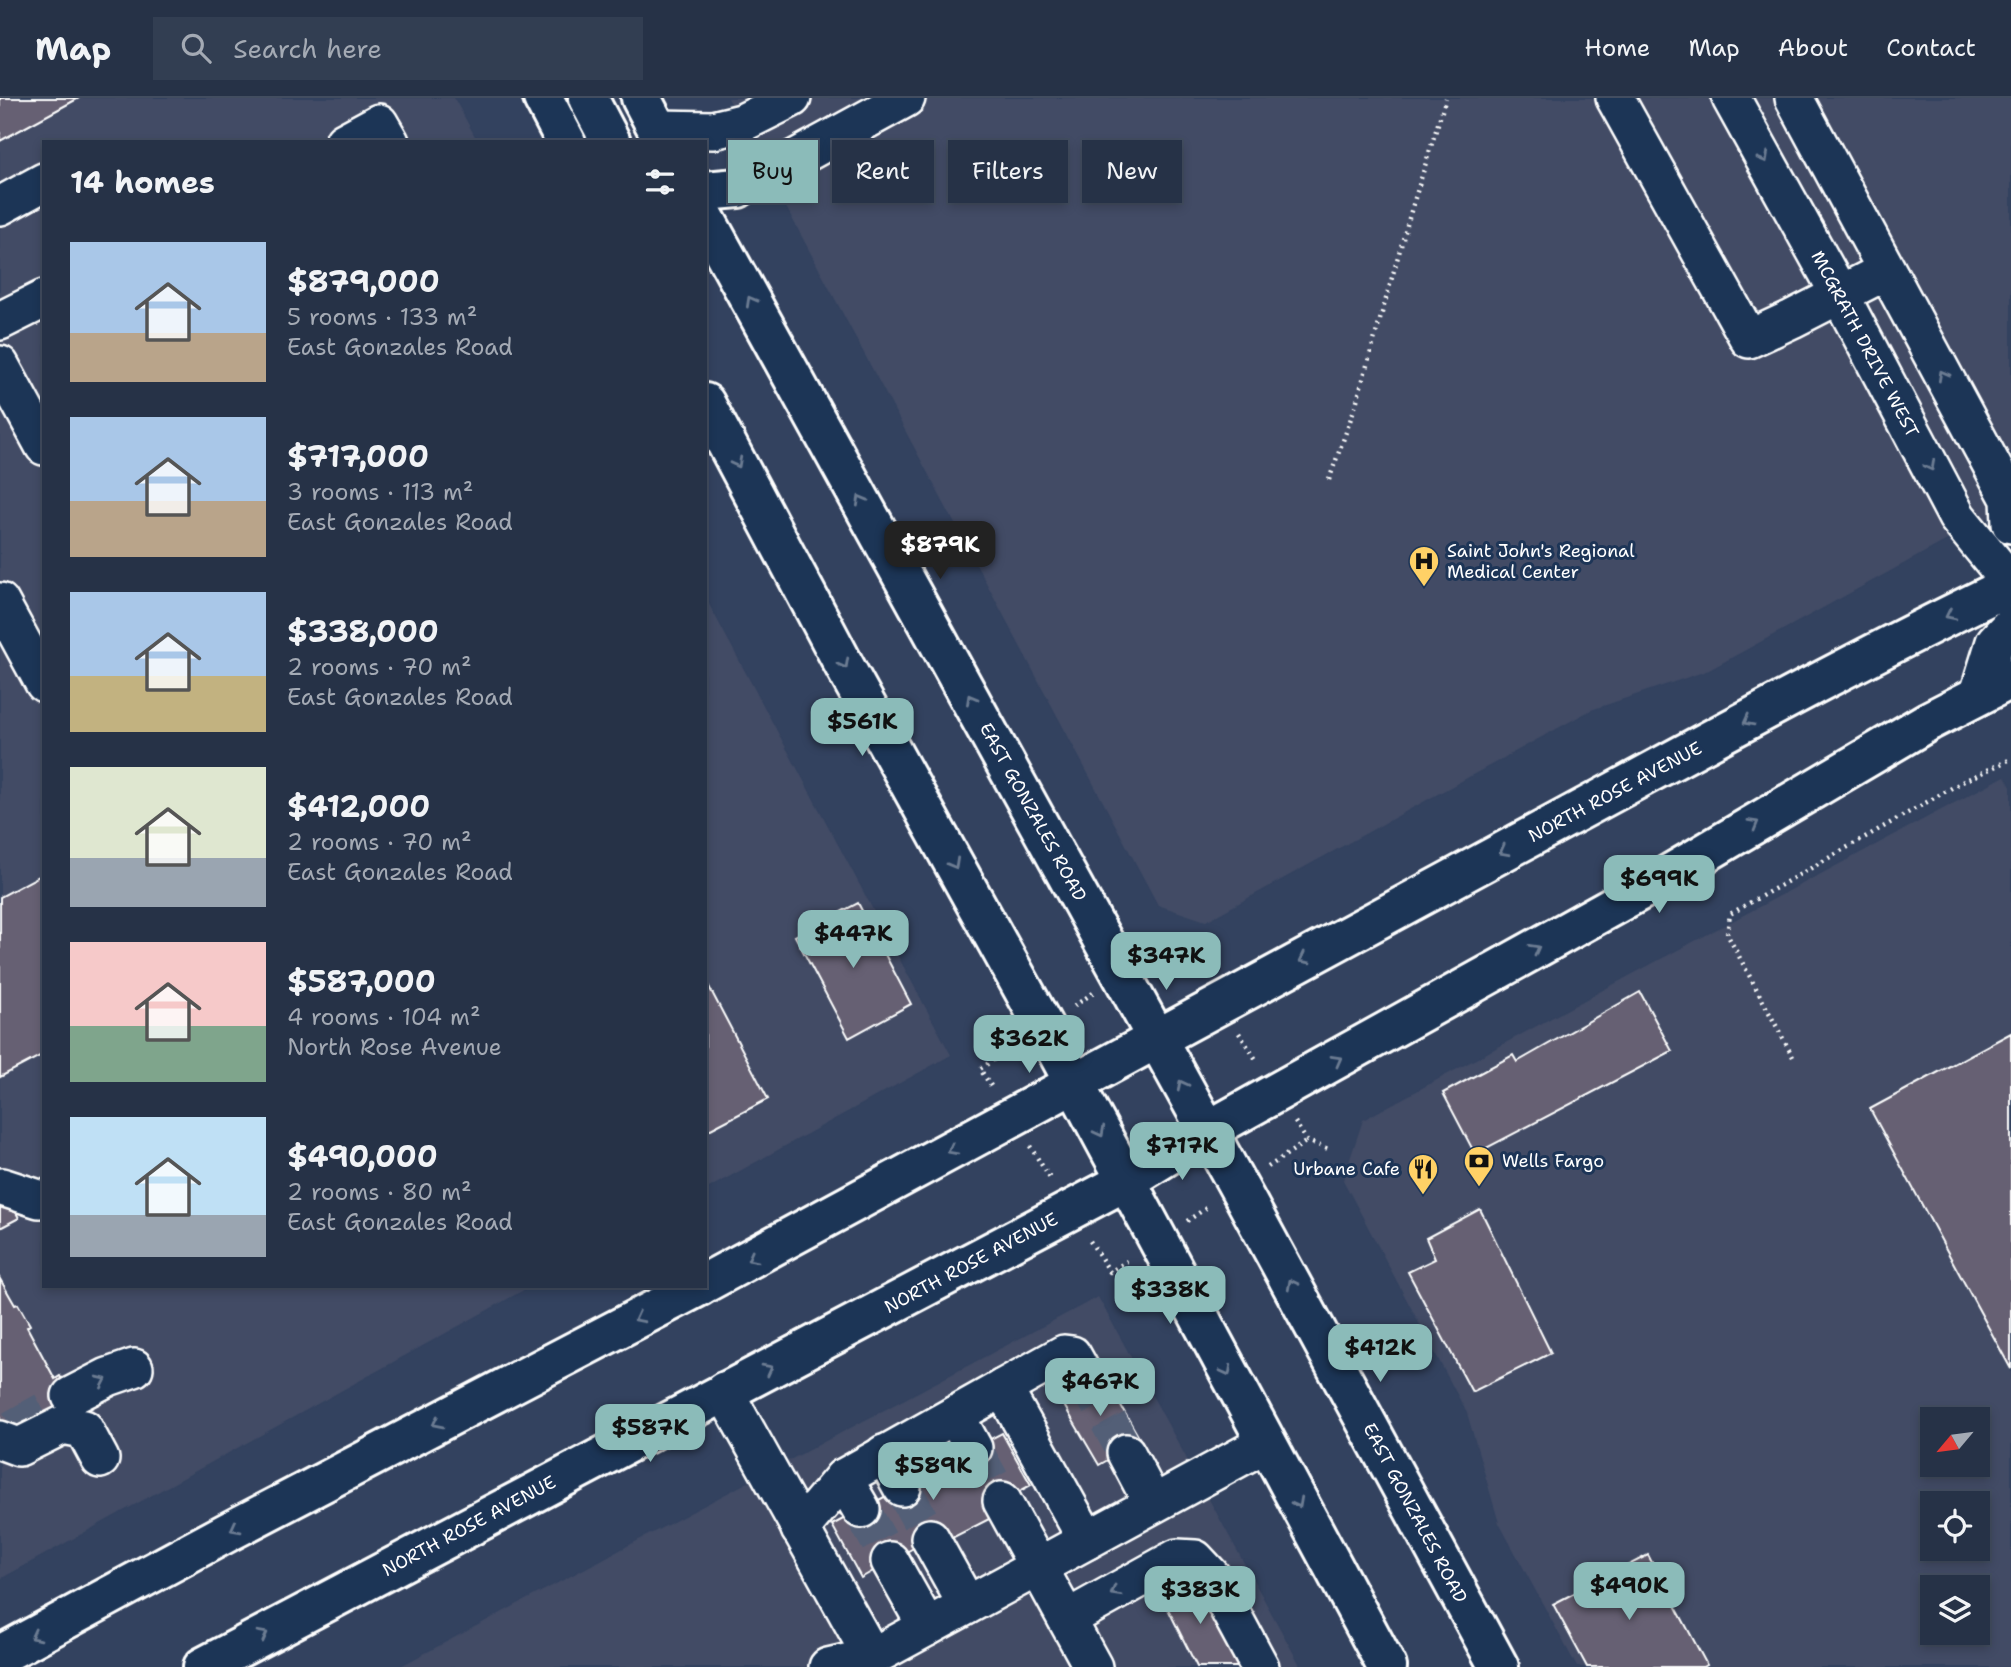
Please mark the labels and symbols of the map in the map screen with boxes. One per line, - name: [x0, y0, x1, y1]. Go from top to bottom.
- one-way arrow: [1756, 150, 1769, 163]
- street label: MCGRATH DRIVE WEST: [1806, 246, 1924, 442]
- one-way arrow: [746, 295, 759, 308]
- one-way arrow: [1938, 370, 1951, 383]
- one-way arrow: [729, 456, 743, 469]
- one-way arrow: [1922, 459, 1935, 471]
- one-way arrow: [856, 495, 869, 507]
- pin: $879K: [891, 522, 989, 581]
- place label: Saint John's Regional Medical Center: [1447, 539, 1635, 584]
- hospital icon: Saint John's Regional Medical Center: [1407, 544, 1441, 588]
- one-way arrow: [1944, 607, 1957, 621]
- one-way arrow: [836, 657, 849, 670]
- one-way arrow: [966, 694, 979, 706]
- pin: $561K: [813, 698, 911, 758]
- one-way arrow: [1743, 712, 1755, 726]
- street label: EAST GONZALES ROAD: [974, 719, 1092, 906]
- street label: NORTH ROSE AVENUE: [1524, 736, 1706, 848]
- one-way arrow: [1747, 819, 1760, 832]
- one-way arrow: [1499, 843, 1512, 856]
- one-way arrow: [946, 856, 959, 869]
- pin: $699K: [1610, 856, 1708, 915]
- pin: $447K: [804, 910, 902, 970]
- pin: $347K: [1117, 932, 1215, 992]
- one-way arrow: [1528, 944, 1541, 957]
- one-way arrow: [1299, 951, 1311, 964]
- pin: $362K: [980, 1016, 1078, 1075]
- one-way arrow: [1330, 1055, 1342, 1068]
- one-way arrow: [1177, 1080, 1190, 1092]
- pin: $717K: [1133, 1122, 1231, 1182]
- one-way arrow: [1092, 1125, 1105, 1138]
- one-way arrow: [947, 1142, 959, 1155]
- bank icon: Wells Fargo: [1462, 1144, 1496, 1188]
- place label: Wells Fargo: [1502, 1149, 1604, 1173]
- restaurant icon: Urbane Cafe: [1406, 1152, 1440, 1196]
- place label: Urbane Cafe: [1293, 1157, 1400, 1181]
- street label: NORTH ROSE AVENUE: [880, 1207, 1062, 1319]
- one-way arrow: [747, 1250, 759, 1263]
- pin: $338K: [1121, 1266, 1219, 1326]
- one-way arrow: [1286, 1278, 1300, 1291]
- one-way arrow: [634, 1310, 646, 1323]
- pin: $412K: [1331, 1324, 1429, 1384]
- pin: $467K: [1051, 1358, 1149, 1418]
- one-way arrow: [760, 1363, 773, 1377]
- one-way arrow: [1219, 1364, 1232, 1376]
- one-way arrow: [95, 1375, 107, 1389]
- pin: $587K: [601, 1404, 699, 1464]
- north arrow: [1920, 1407, 1990, 1477]
- one-way arrow: [432, 1414, 444, 1428]
- street label: EAST GONZALES ROAD: [1357, 1419, 1473, 1607]
- pin: $589K: [884, 1442, 982, 1502]
- street label: NORTH ROSE AVENUE: [378, 1470, 560, 1582]
- one-way arrow: [1290, 1496, 1303, 1508]
- one-way arrow: [230, 1519, 243, 1533]
- pin: $490K: [1580, 1562, 1678, 1622]
- pin: $383K: [1151, 1566, 1249, 1626]
- one-way arrow: [1110, 1584, 1123, 1597]
- one-way arrow: [30, 1628, 43, 1641]
- one-way arrow: [256, 1630, 268, 1643]

